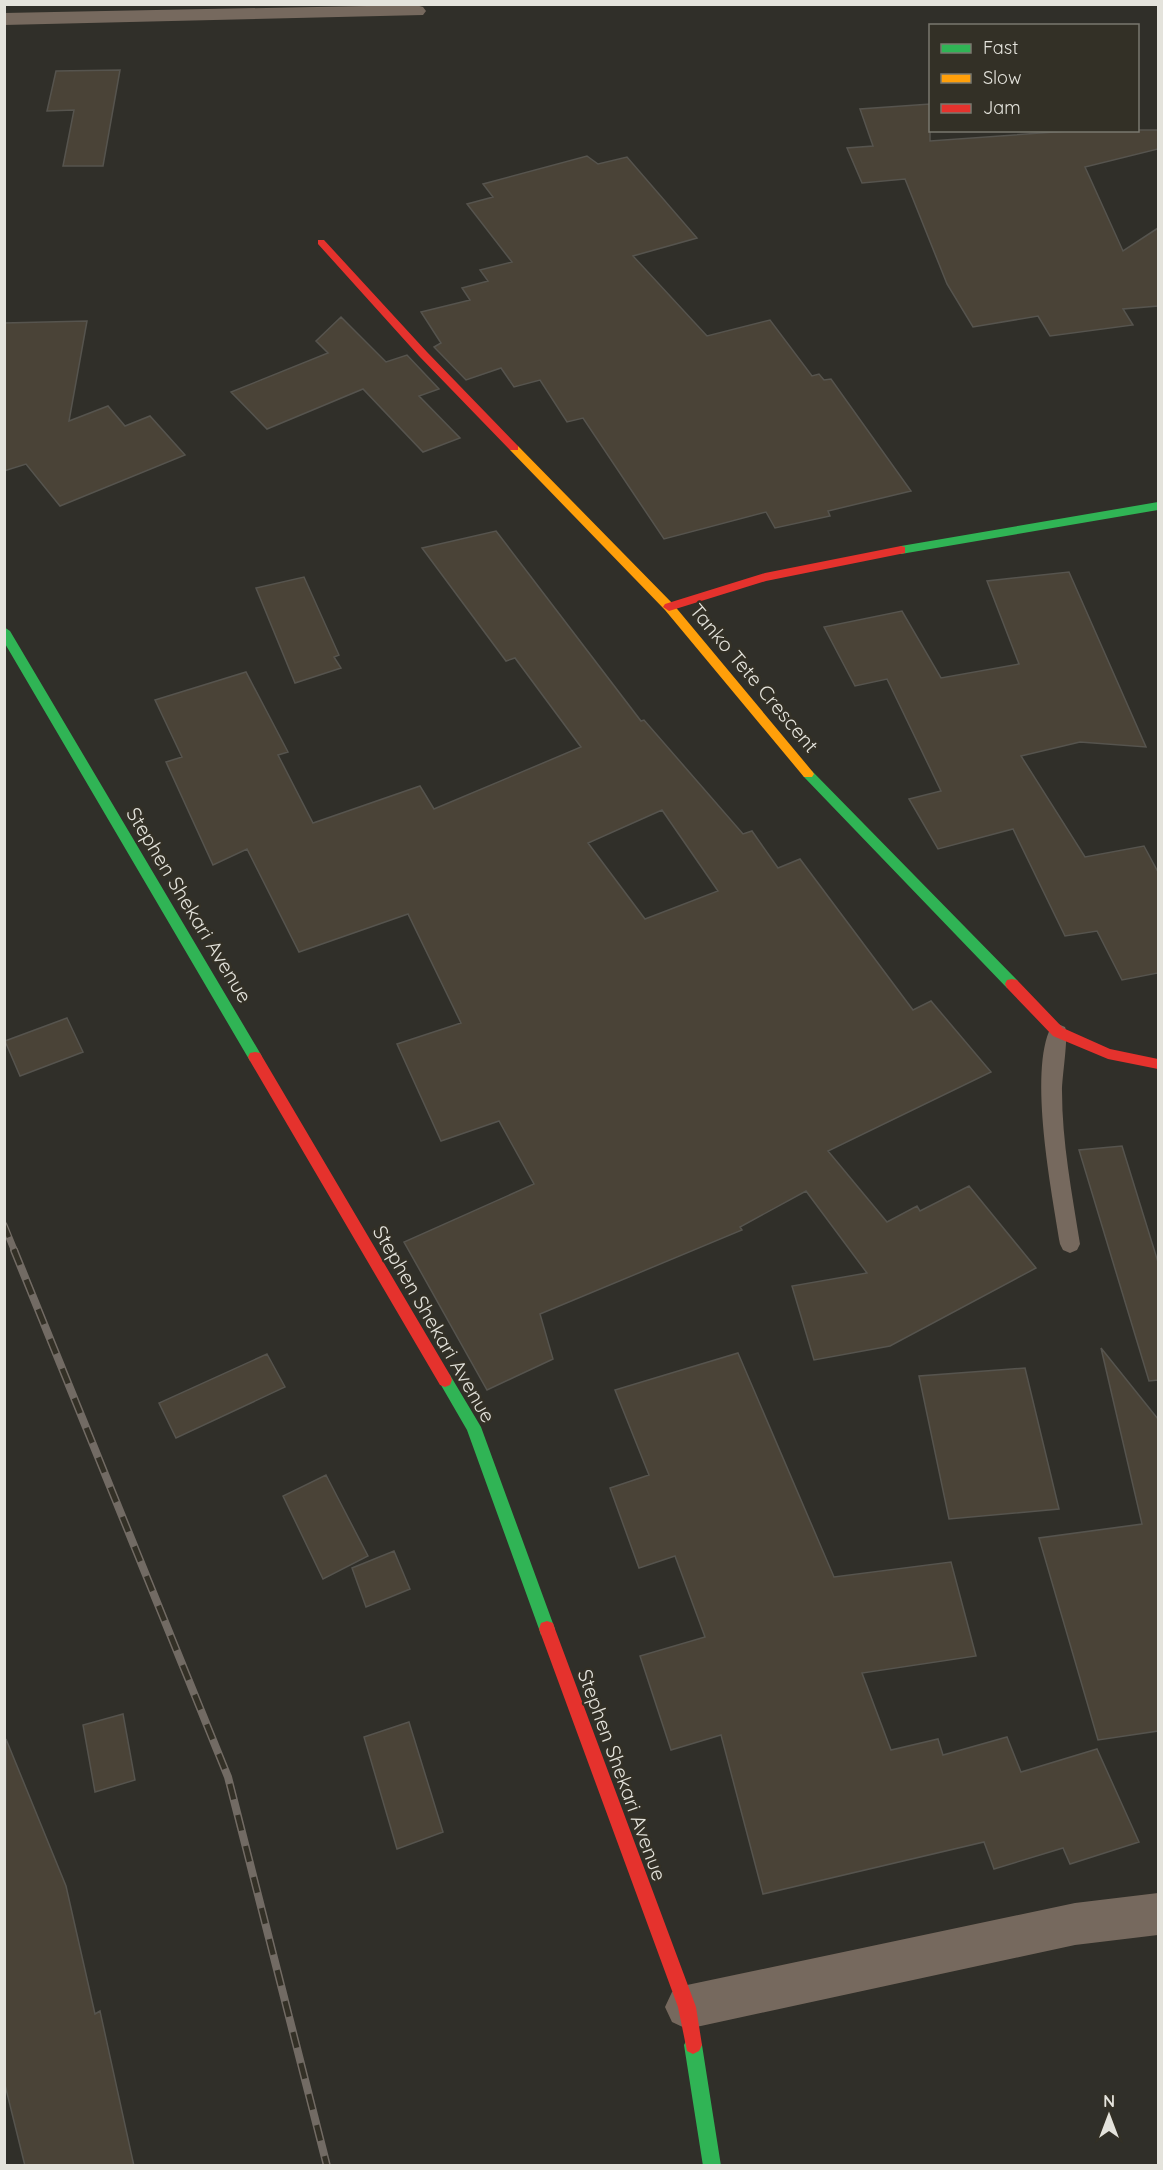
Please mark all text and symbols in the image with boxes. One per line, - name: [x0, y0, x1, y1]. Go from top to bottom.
- legend: [929, 24, 1139, 132]
- text: Fast: [983, 36, 1018, 59]
- text: Slow: [983, 66, 1021, 89]
- text: Jam: [983, 96, 1021, 119]
- street label: Tanko Tete Crescent: [685, 598, 824, 757]
- street label: Stephen Shekari Avenue: [121, 803, 258, 1007]
- street label: Stephen Shekari Avenue: [368, 1221, 501, 1427]
- street label: Stephen Shekari Avenue: [573, 1666, 672, 1884]
- north arrow: [1079, 2086, 1139, 2146]
- text: N: [1103, 2091, 1115, 2111]

